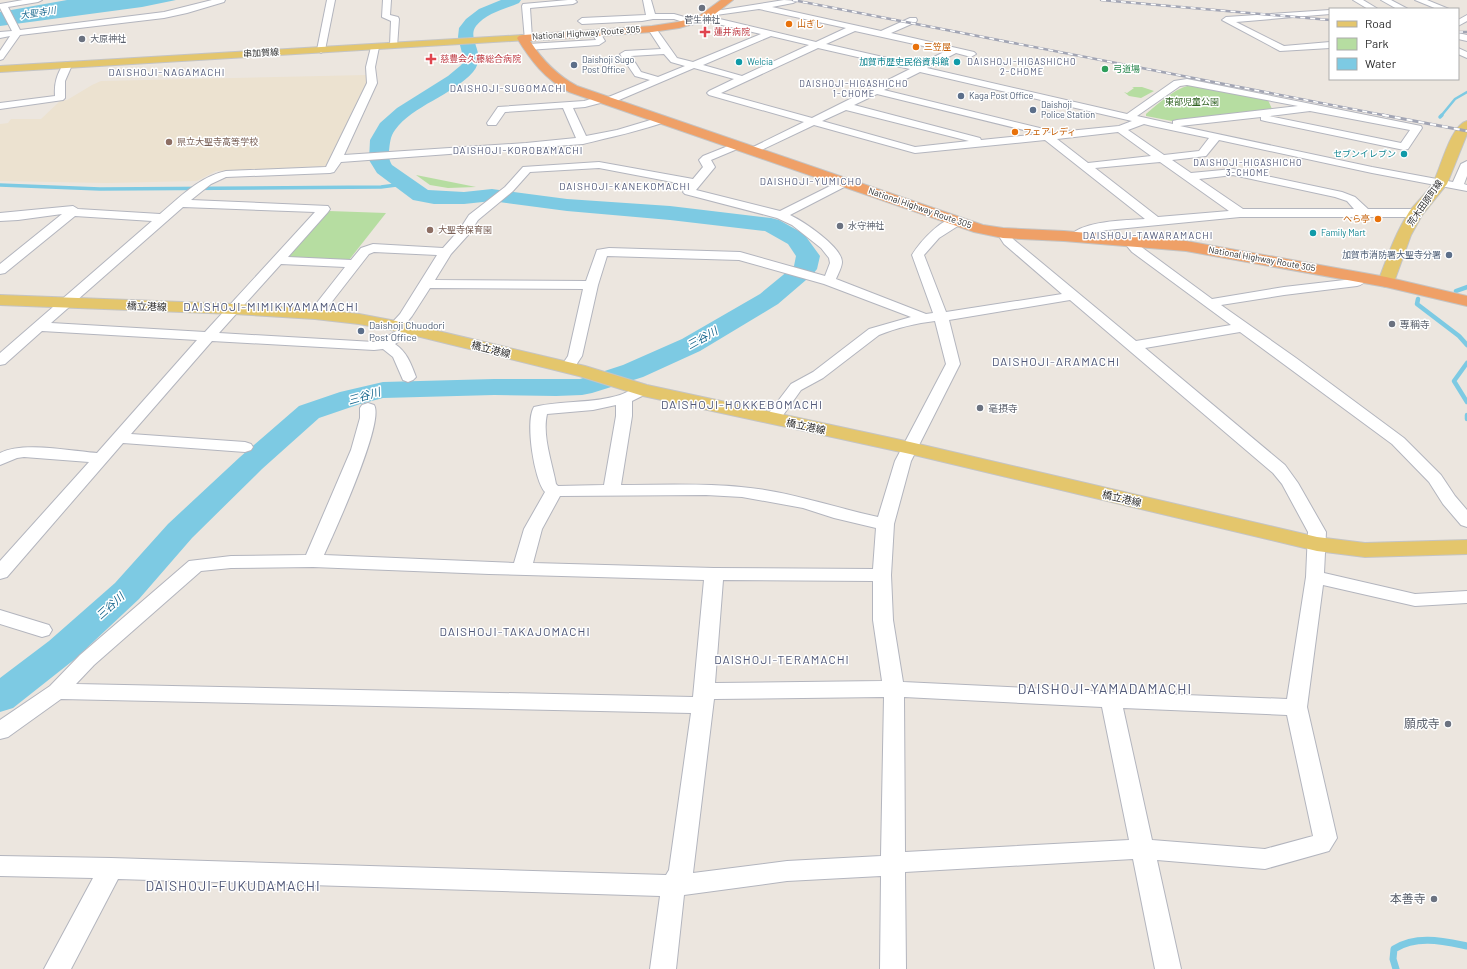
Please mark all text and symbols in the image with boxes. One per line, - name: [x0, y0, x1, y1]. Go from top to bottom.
- marker: 菅生神社: [697, 3, 707, 13]
- water label: 大聖寺川: [19, 4, 58, 21]
- legend: [1329, 8, 1459, 80]
- place label: 菅生神社: [684, 14, 720, 25]
- text: Road: [1365, 16, 1392, 30]
- place label: 山ぎし: [797, 18, 824, 29]
- marker: 山ぎし: [784, 19, 794, 29]
- street label: National Highway Route 305: [532, 23, 641, 42]
- marker: 蓮井病院: [699, 26, 711, 38]
- place label: 蓮井病院: [714, 26, 750, 37]
- place label: 大原神社: [90, 33, 126, 44]
- marker: 大原神社: [77, 34, 87, 44]
- text: Park: [1365, 36, 1389, 50]
- place label: 三笠屋: [924, 41, 951, 52]
- marker: 三笠屋: [911, 42, 921, 52]
- street label: 串加賀線: [243, 46, 280, 59]
- marker: 慈豊会久藤総合病院: [425, 53, 437, 65]
- place label: 慈豊会久藤総合病院: [440, 53, 521, 64]
- place label: Daishoji Sugo Post Office: [582, 54, 635, 75]
- place label: Welcia: [747, 56, 773, 67]
- place label: 加賀市歴史民俗資料館: [859, 56, 949, 67]
- district label: DAISHOJI-HIGASHICHO 2-CHOME: [967, 56, 1077, 77]
- text: Water: [1365, 56, 1397, 70]
- marker: Welcia: [734, 57, 744, 67]
- marker: 加賀市歴史民俗資料館: [952, 57, 962, 67]
- marker: Daishoji Sugo Post Office: [569, 60, 579, 70]
- place label: 弓道場: [1113, 63, 1140, 74]
- marker: 弓道場: [1100, 64, 1110, 74]
- district label: DAISHOJI-NAGAMACHI: [109, 66, 225, 78]
- district label: DAISHOJI-HIGASHICHO 1-CHOME: [799, 78, 909, 99]
- district label: DAISHOJI-SUGOMACHI: [450, 82, 566, 94]
- place label: Kaga Post Office: [969, 90, 1033, 101]
- marker: Kaga Post Office: [956, 91, 966, 101]
- park label: 東部児童公園: [1165, 96, 1219, 107]
- place label: Daishoji Police Station: [1041, 99, 1095, 120]
- marker: Daishoji Police Station: [1028, 105, 1038, 115]
- place label: フェアレディ: [1023, 126, 1076, 137]
- marker: フェアレディ: [1010, 127, 1020, 137]
- place label: 県立大聖寺高等学校: [177, 136, 258, 147]
- marker: 県立大聖寺高等学校: [164, 137, 174, 147]
- district label: DAISHOJI-KOROBAMACHI: [453, 144, 583, 156]
- place label: セブンイレブン: [1333, 148, 1396, 159]
- marker: セブンイレブン: [1399, 149, 1409, 159]
- district label: DAISHOJI-HIGASHICHO 3-CHOME: [1193, 157, 1303, 178]
- district label: DAISHOJI-YUMICHO: [760, 175, 862, 187]
- street label: 荒木田原町線: [1405, 177, 1445, 228]
- district label: DAISHOJI-KANEKOMACHI: [559, 180, 691, 192]
- street label: National Highway Route 305: [867, 185, 974, 230]
- place label: へら亭: [1343, 213, 1370, 224]
- marker: へら亭: [1373, 214, 1383, 224]
- place label: 水守神社: [848, 220, 884, 231]
- marker: 水守神社: [835, 221, 845, 231]
- place label: 大聖寺保育園: [438, 224, 492, 235]
- marker: 大聖寺保育園: [425, 225, 435, 235]
- place label: Family Mart: [1321, 227, 1366, 238]
- marker: Family Mart: [1308, 228, 1318, 238]
- district label: DAISHOJI-TAWARAMACHI: [1083, 229, 1213, 241]
- street label: National Highway Route 305: [1208, 244, 1317, 273]
- place label: 加賀市消防署大聖寺分署: [1342, 249, 1441, 260]
- marker: 加賀市消防署大聖寺分署: [1444, 250, 1454, 260]
- street label: 橋立港線: [127, 299, 167, 313]
- district label: DAISHOJI-MIMIKIYAMAMACHI: [183, 299, 359, 313]
- place label: 専稱寺: [1400, 318, 1430, 330]
- place label: Daishoji Chuodori Post Office: [369, 319, 445, 343]
- marker: 専稱寺: [1387, 319, 1397, 329]
- water label: 三谷川: [684, 323, 720, 351]
- marker: Daishoji Chuodori Post Office: [356, 326, 366, 336]
- street label: 橋立港線: [470, 338, 512, 360]
- district label: DAISHOJI-ARAMACHI: [992, 354, 1120, 368]
- water label: 三谷川: [346, 384, 382, 406]
- district label: DAISHOJI-HOKKEBOMACHI: [661, 397, 823, 411]
- place label: 毫摂寺: [988, 402, 1018, 414]
- marker: 毫摂寺: [975, 403, 985, 413]
- street label: 橋立港線: [785, 416, 827, 436]
- street label: 橋立港線: [1101, 488, 1143, 508]
- water label: 三谷川: [93, 589, 127, 621]
- district label: DAISHOJI-TAKAJOMACHI: [440, 624, 591, 638]
- district label: DAISHOJI-TERAMACHI: [714, 652, 850, 666]
- district label: DAISHOJI-YAMADAMACHI: [1018, 680, 1192, 697]
- place label: 願成寺: [1404, 716, 1440, 730]
- marker: 願成寺: [1443, 719, 1453, 729]
- district label: DAISHOJI-FUKUDAMACHI: [145, 877, 321, 894]
- place label: 本善寺: [1390, 891, 1426, 905]
- marker: 本善寺: [1429, 894, 1439, 904]

